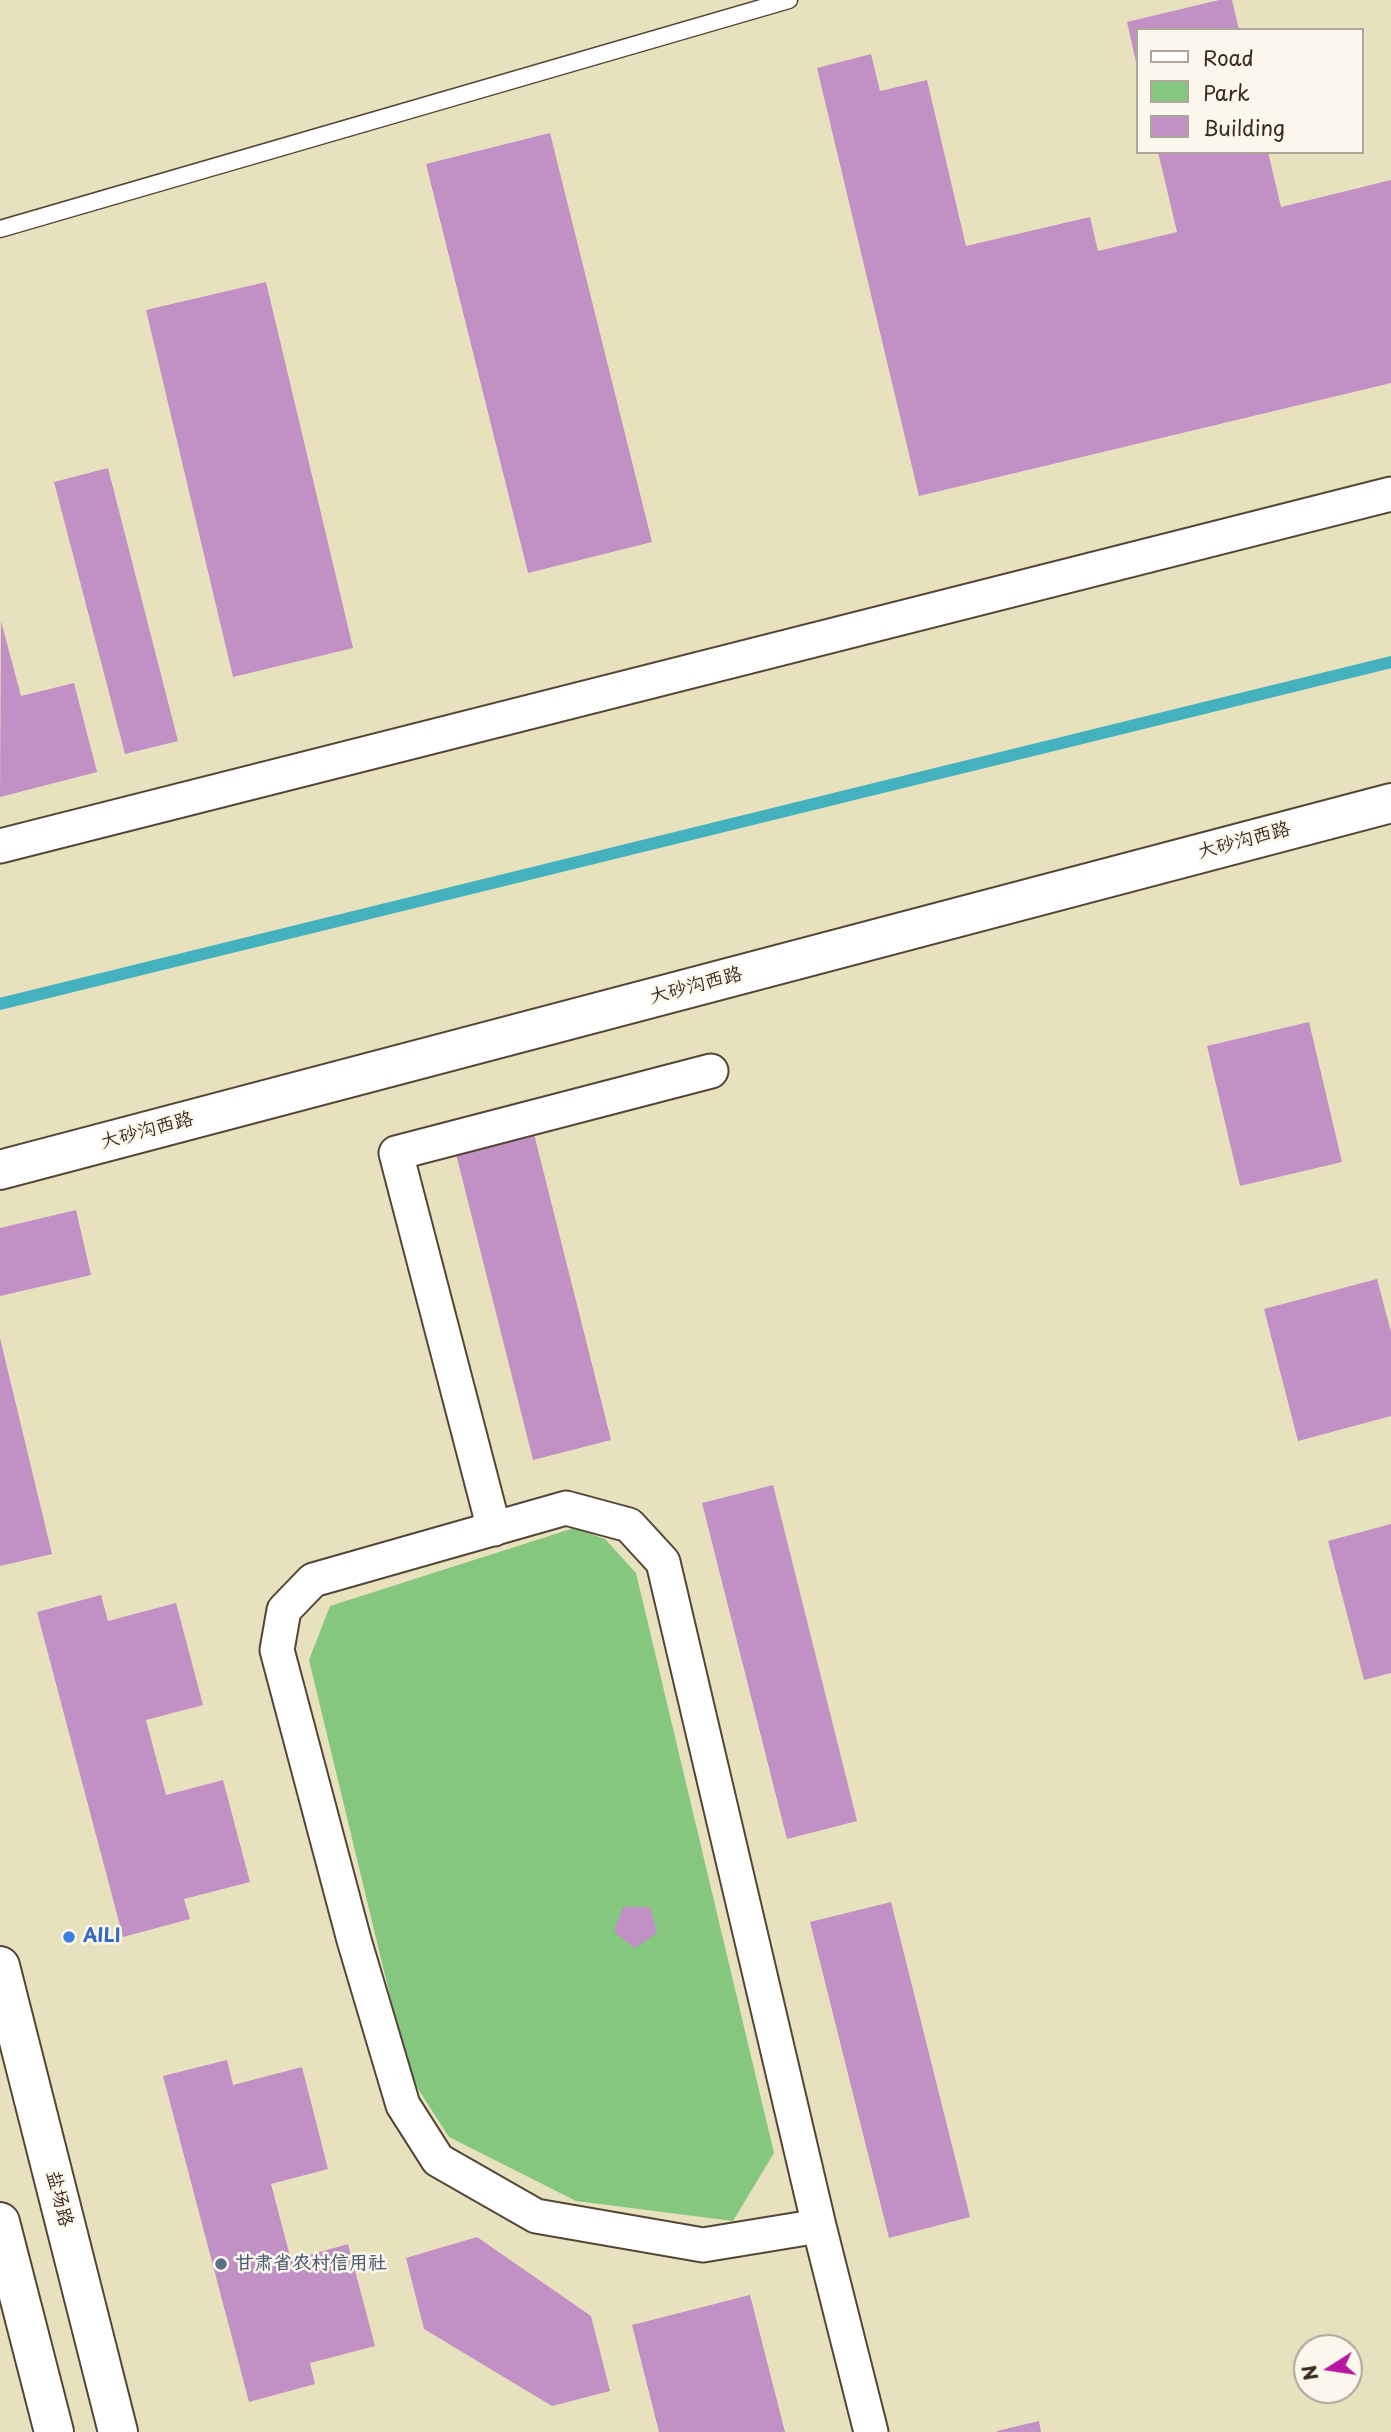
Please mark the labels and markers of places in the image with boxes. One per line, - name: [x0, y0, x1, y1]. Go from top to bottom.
- place label: AILI: [83, 1926, 120, 1948]
- marker: AILI: [61, 1929, 77, 1945]
- place label: 甘肃省农村信用社: [235, 2253, 387, 2275]
- marker: 甘肃省农村信用社: [213, 2256, 229, 2272]

